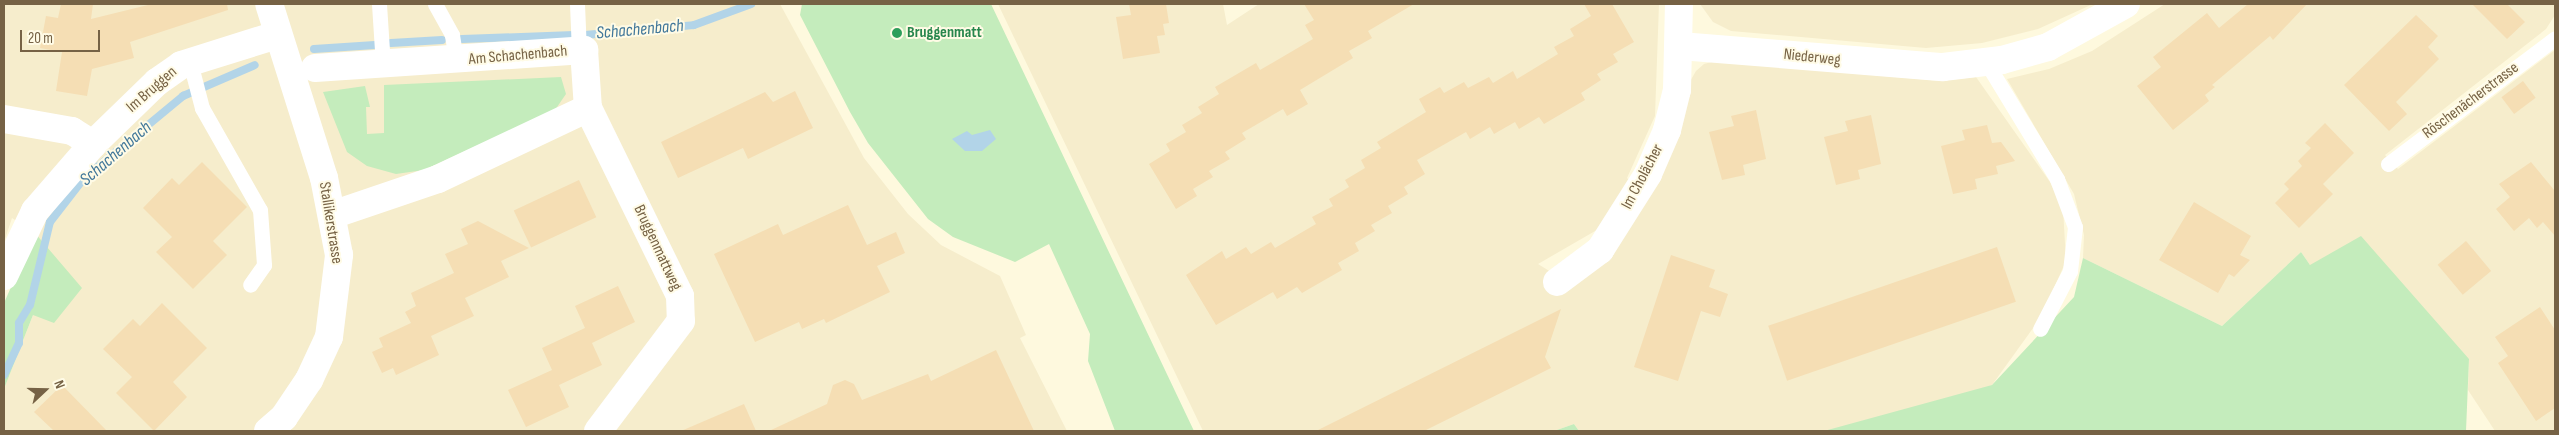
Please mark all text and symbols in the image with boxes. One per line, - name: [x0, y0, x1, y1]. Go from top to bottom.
- water label: Schachenbach: [595, 15, 685, 45]
- scale bar: [22, 20, 102, 52]
- place label: Bruggenmatt: [907, 23, 982, 43]
- marker: Bruggenmatt: [891, 27, 903, 39]
- text: 20 m: [28, 29, 53, 48]
- street label: Am Schachenbach: [468, 42, 568, 70]
- street label: Niederweg: [1783, 45, 1841, 71]
- street label: Röschenächerstrasse: [2419, 59, 2523, 143]
- street label: Im Bruggen: [123, 63, 181, 117]
- water label: Schachenbach: [76, 117, 156, 191]
- street label: Im Cholächer: [1618, 141, 1668, 213]
- street label: Stallikerstrasse: [314, 181, 346, 265]
- street label: Bruggenmattweg: [629, 202, 685, 294]
- north arrow: [20, 365, 70, 415]
- text: N: [50, 378, 69, 391]

